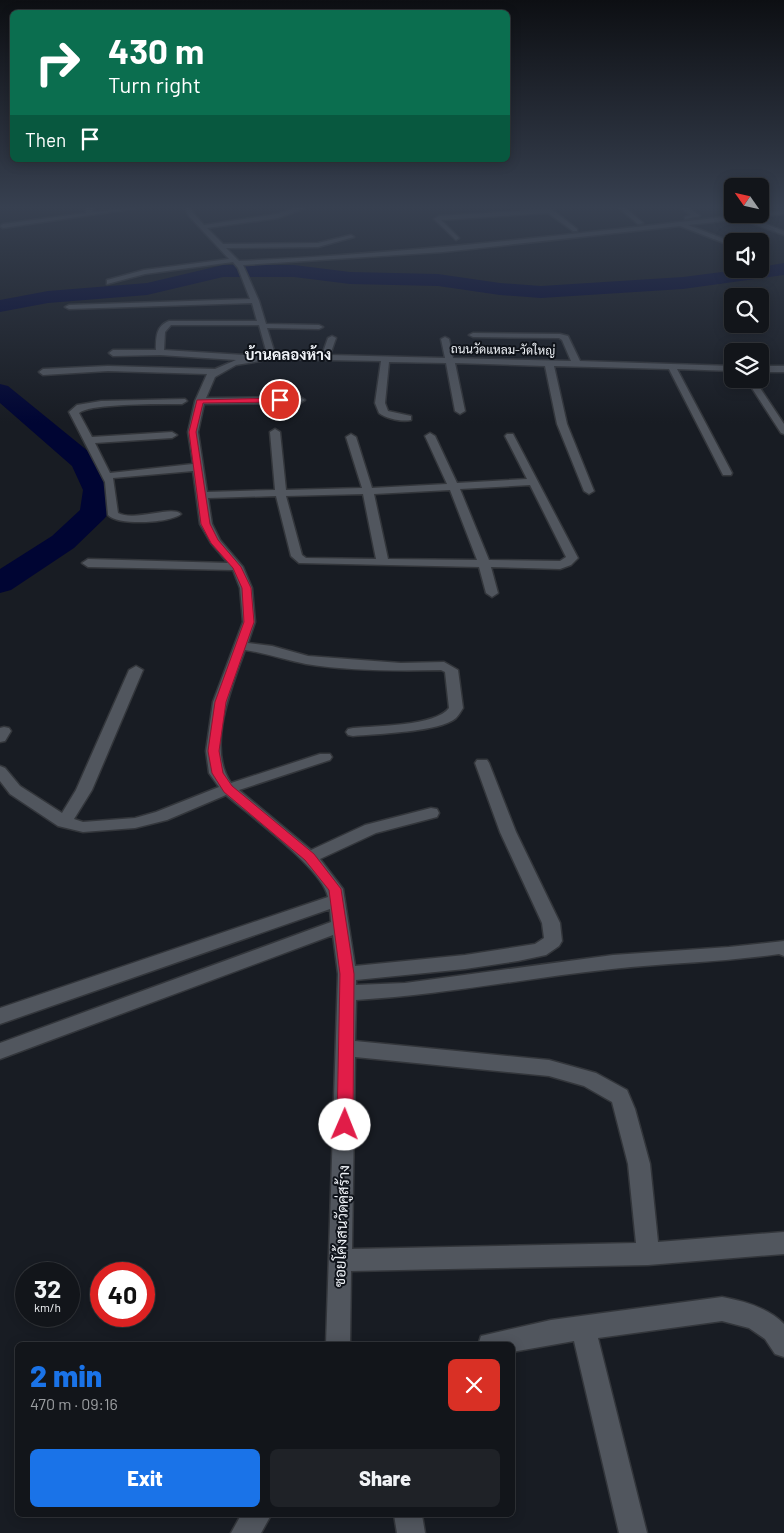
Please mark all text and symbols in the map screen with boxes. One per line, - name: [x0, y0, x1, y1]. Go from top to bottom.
- text: 430 m: [108, 29, 204, 71]
- icon: right: [25, 30, 90, 95]
- text: Turn right: [108, 71, 201, 97]
- icon: arrive: [76, 125, 104, 153]
- text: Then: [25, 128, 66, 151]
- north arrow: [724, 178, 769, 222]
- map controls: [724, 178, 769, 388]
- button: sound: [724, 233, 769, 278]
- button: search: [724, 288, 769, 333]
- street label: ถนนวัดแหลม-วัดใหญ่: [451, 341, 555, 358]
- button: layers: [724, 343, 769, 388]
- district label: บ้านคลองห้าง: [245, 345, 331, 363]
- pin: [259, 379, 301, 421]
- icon: arrive: [266, 386, 294, 414]
- position arrow: [318, 1098, 370, 1150]
- street label: ซอยโค้งสนวัดคู่สร้าง: [330, 1165, 354, 1287]
- speed limit sign: 40: [90, 1262, 155, 1327]
- text: 32: [34, 1273, 61, 1303]
- text: km/h: [34, 1300, 61, 1314]
- text: 2 min: [30, 1357, 102, 1393]
- button: close: [448, 1359, 500, 1411]
- text: 470 m · 09:16: [30, 1394, 118, 1413]
- button: Exit: [30, 1449, 260, 1507]
- button: Share: [270, 1449, 500, 1507]

